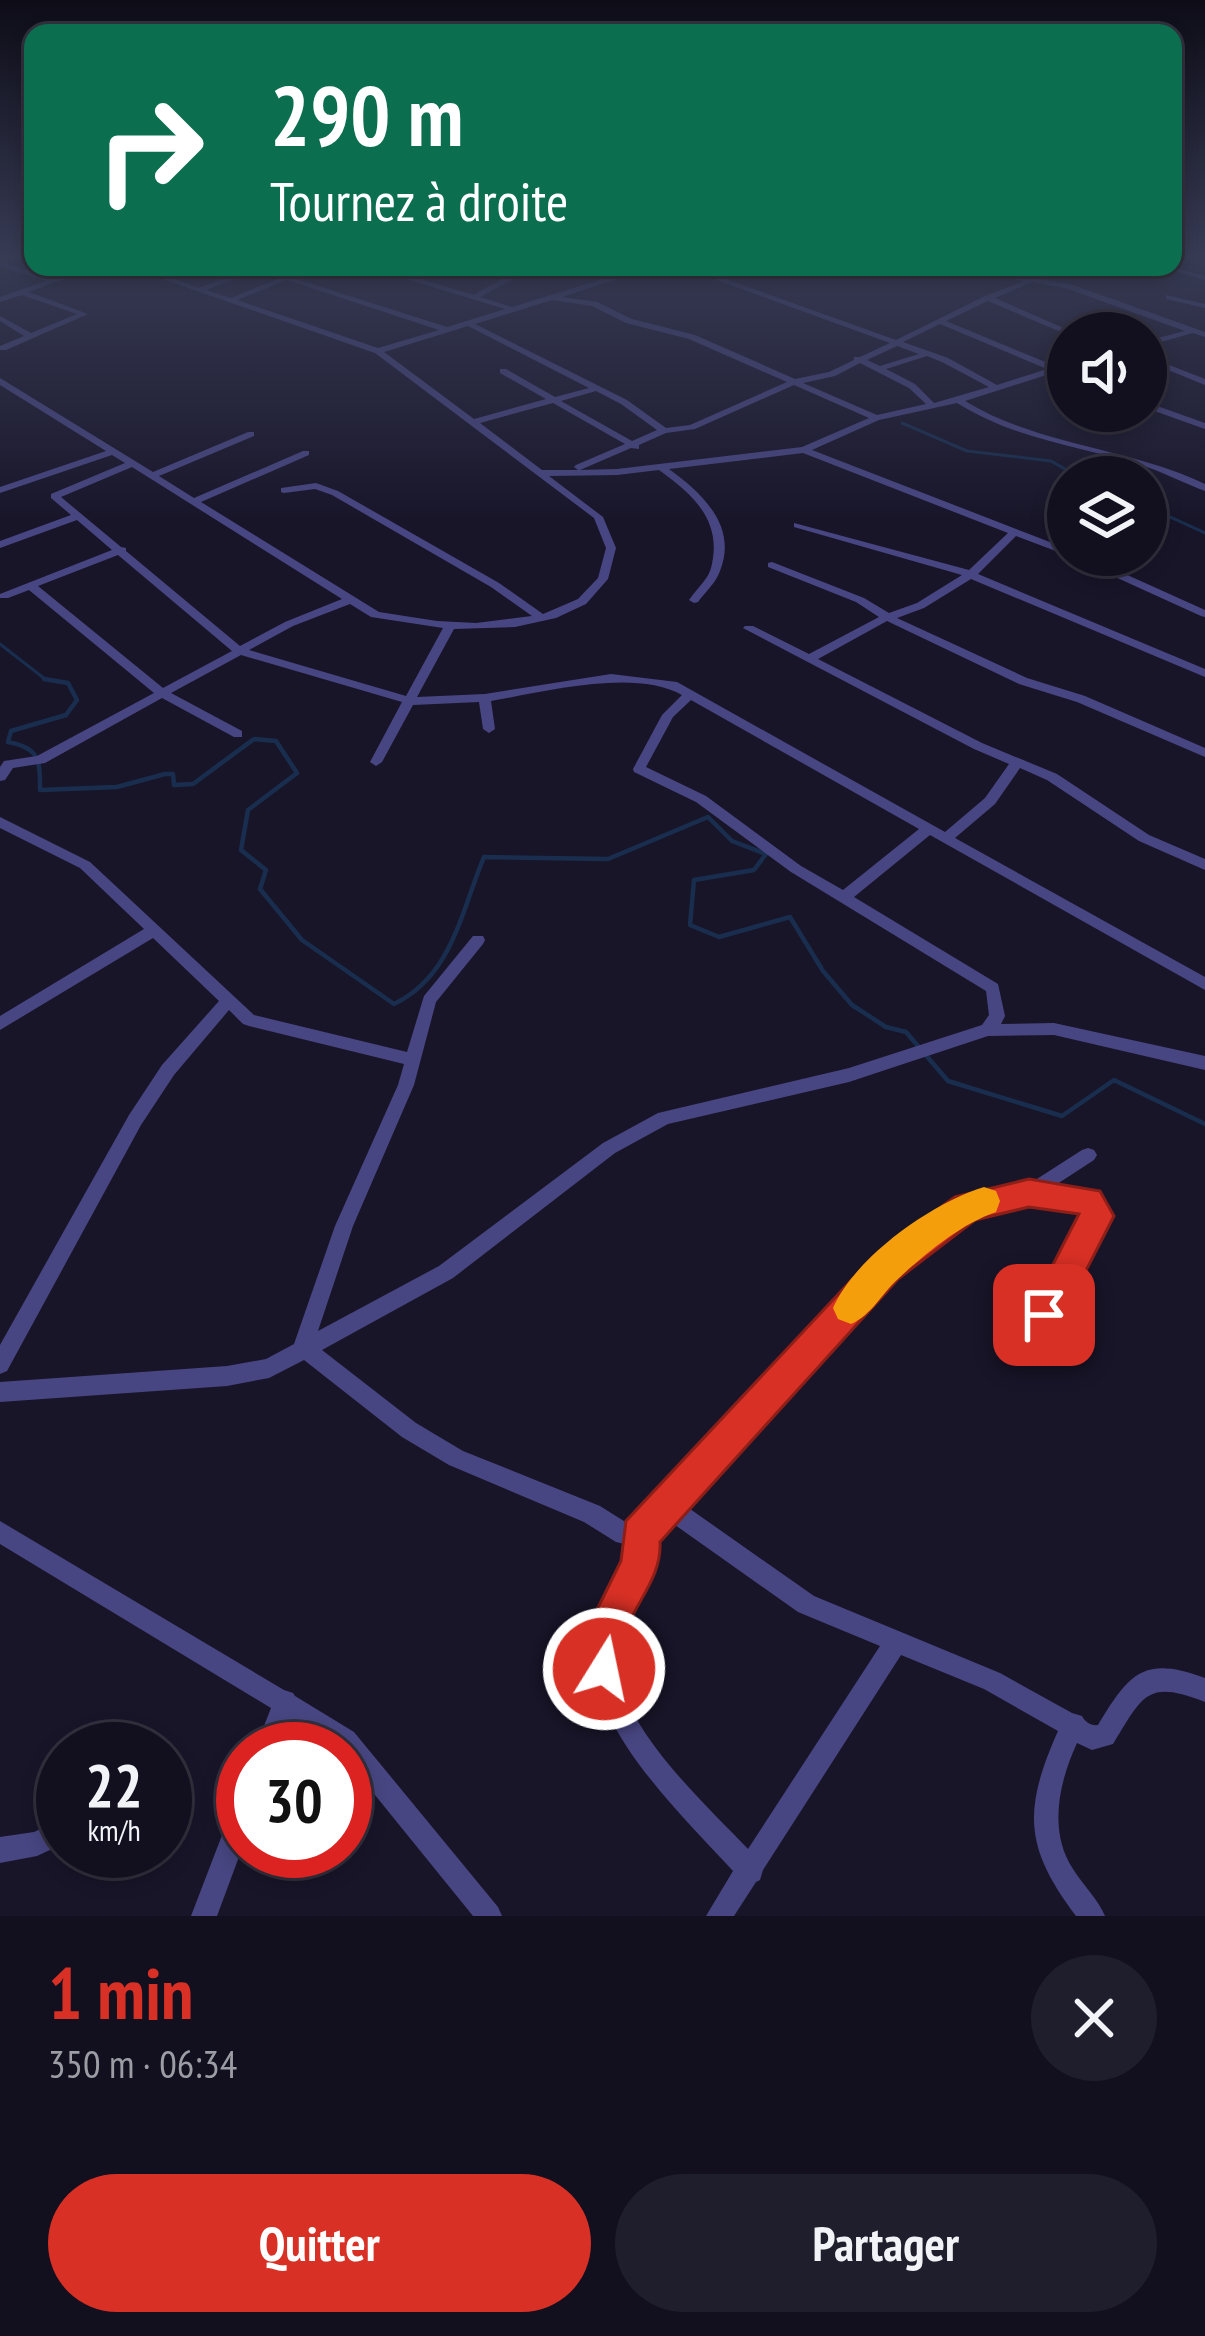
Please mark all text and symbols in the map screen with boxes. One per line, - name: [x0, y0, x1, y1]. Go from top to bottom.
- text: 290 m: [270, 60, 463, 169]
- icon: right: [72, 72, 228, 228]
- text: Tournez à droite: [270, 166, 568, 236]
- map controls: [1047, 312, 1167, 576]
- button: sound: [1047, 312, 1167, 432]
- button: layers: [1047, 456, 1167, 576]
- pin: [993, 1264, 1095, 1366]
- icon: arrive: [1011, 1282, 1077, 1348]
- position arrow: [541, 1606, 667, 1732]
- speed limit sign: 30: [216, 1722, 372, 1878]
- text: 22: [85, 1746, 143, 1824]
- text: km/h: [87, 1810, 141, 1849]
- text: 1 min: [48, 1946, 193, 2039]
- button: close: [1031, 1955, 1157, 2081]
- text: 350 m · 06:34: [48, 2038, 237, 2089]
- button: Quitter: [48, 2174, 591, 2312]
- button: Partager: [615, 2174, 1157, 2312]

